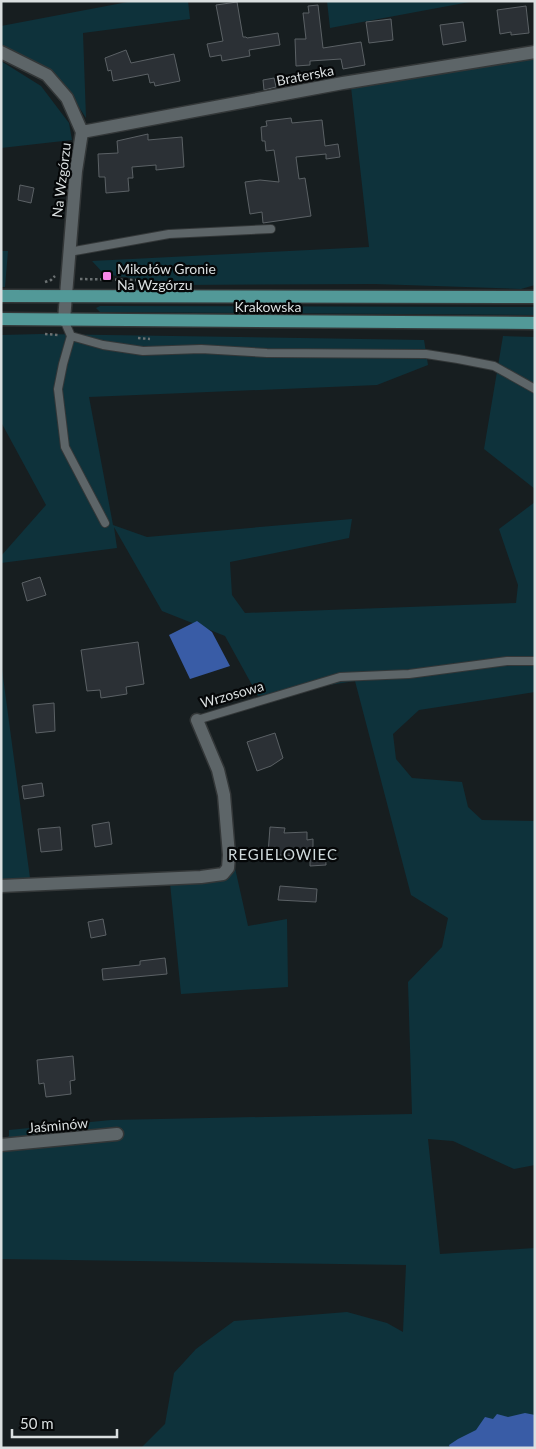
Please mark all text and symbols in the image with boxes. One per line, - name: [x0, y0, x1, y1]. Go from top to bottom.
- street label: Braterska: [275, 61, 335, 89]
- street label: Na Wzgórzu: [48, 141, 74, 219]
- place label: Mikołów Gronie Na Wzgórzu: [117, 260, 216, 293]
- marker: Mikołów Gronie Na Wzgórzu: [101, 270, 113, 282]
- street label: Krakowska: [235, 298, 301, 315]
- street label: Wrzosowa: [198, 677, 266, 711]
- district label: REGIELOWIEC: [228, 845, 338, 863]
- street label: Jaśminów: [27, 1114, 89, 1136]
- scale bar: [12, 1406, 118, 1438]
- text: 50 m: [20, 1414, 54, 1432]

